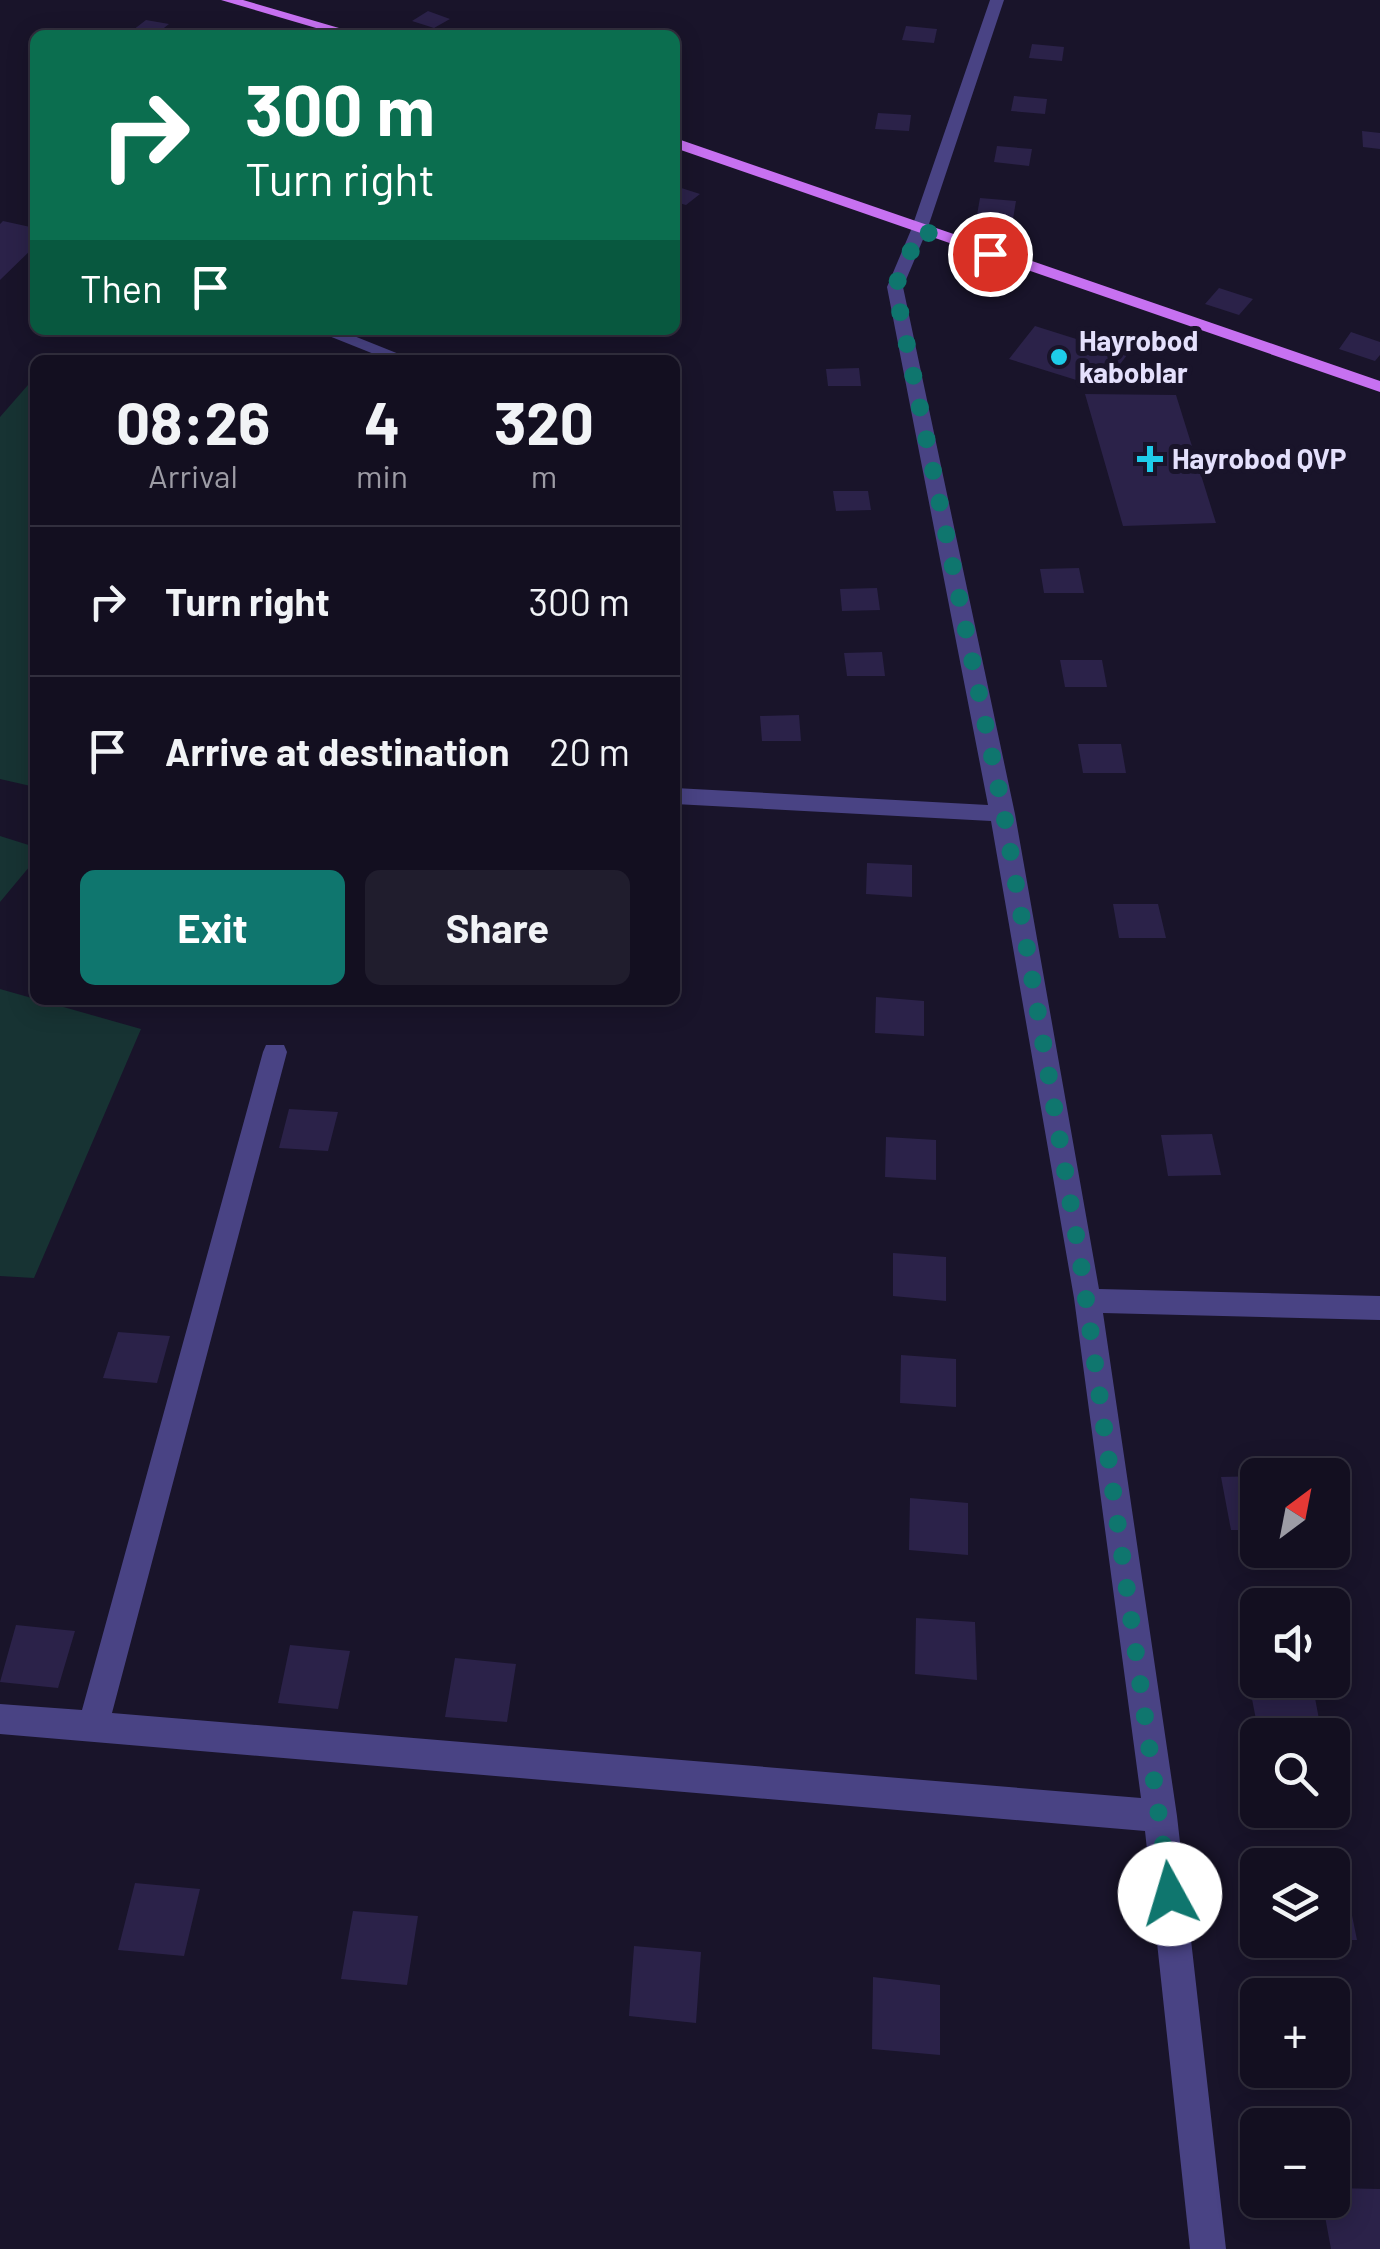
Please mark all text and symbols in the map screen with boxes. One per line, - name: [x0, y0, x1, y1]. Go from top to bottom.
- text: 300 m: [245, 66, 435, 150]
- icon: right: [80, 70, 210, 200]
- text: Turn right: [245, 151, 435, 205]
- pin: [948, 212, 1033, 297]
- icon: arrive: [963, 227, 1018, 282]
- icon: arrive: [183, 260, 238, 315]
- text: Then: [80, 265, 163, 311]
- place label: Hayrobod kaboblar: [1079, 323, 1198, 389]
- marker: Hayrobod kaboblar: [1048, 346, 1070, 368]
- text: 08:26: [116, 385, 270, 457]
- text: 4: [364, 385, 400, 457]
- text: 320: [494, 385, 594, 457]
- place label: Hayrobod QVP: [1172, 441, 1346, 475]
- marker: Hayrobod QVP: [1137, 446, 1163, 472]
- text: Arrival: [148, 456, 238, 494]
- text: min: [356, 456, 408, 494]
- text: m: [531, 456, 557, 494]
- icon: right: [80, 574, 135, 629]
- text: Turn right: [165, 578, 330, 624]
- text: 300 m: [528, 578, 630, 624]
- icon: arrive: [80, 724, 135, 779]
- text: Arrive at destination: [165, 728, 510, 774]
- text: 20 m: [549, 728, 630, 774]
- button: Exit: [80, 870, 345, 985]
- button: Share: [365, 870, 630, 985]
- north arrow: [1240, 1458, 1350, 1568]
- map controls: [1240, 1458, 1350, 2218]
- button: sound: [1240, 1588, 1350, 1698]
- button: search: [1240, 1718, 1350, 1828]
- position arrow: [1118, 1842, 1222, 1946]
- button: layers: [1240, 1848, 1350, 1958]
- button: +: [1240, 1978, 1350, 2088]
- button: −: [1240, 2108, 1350, 2218]

